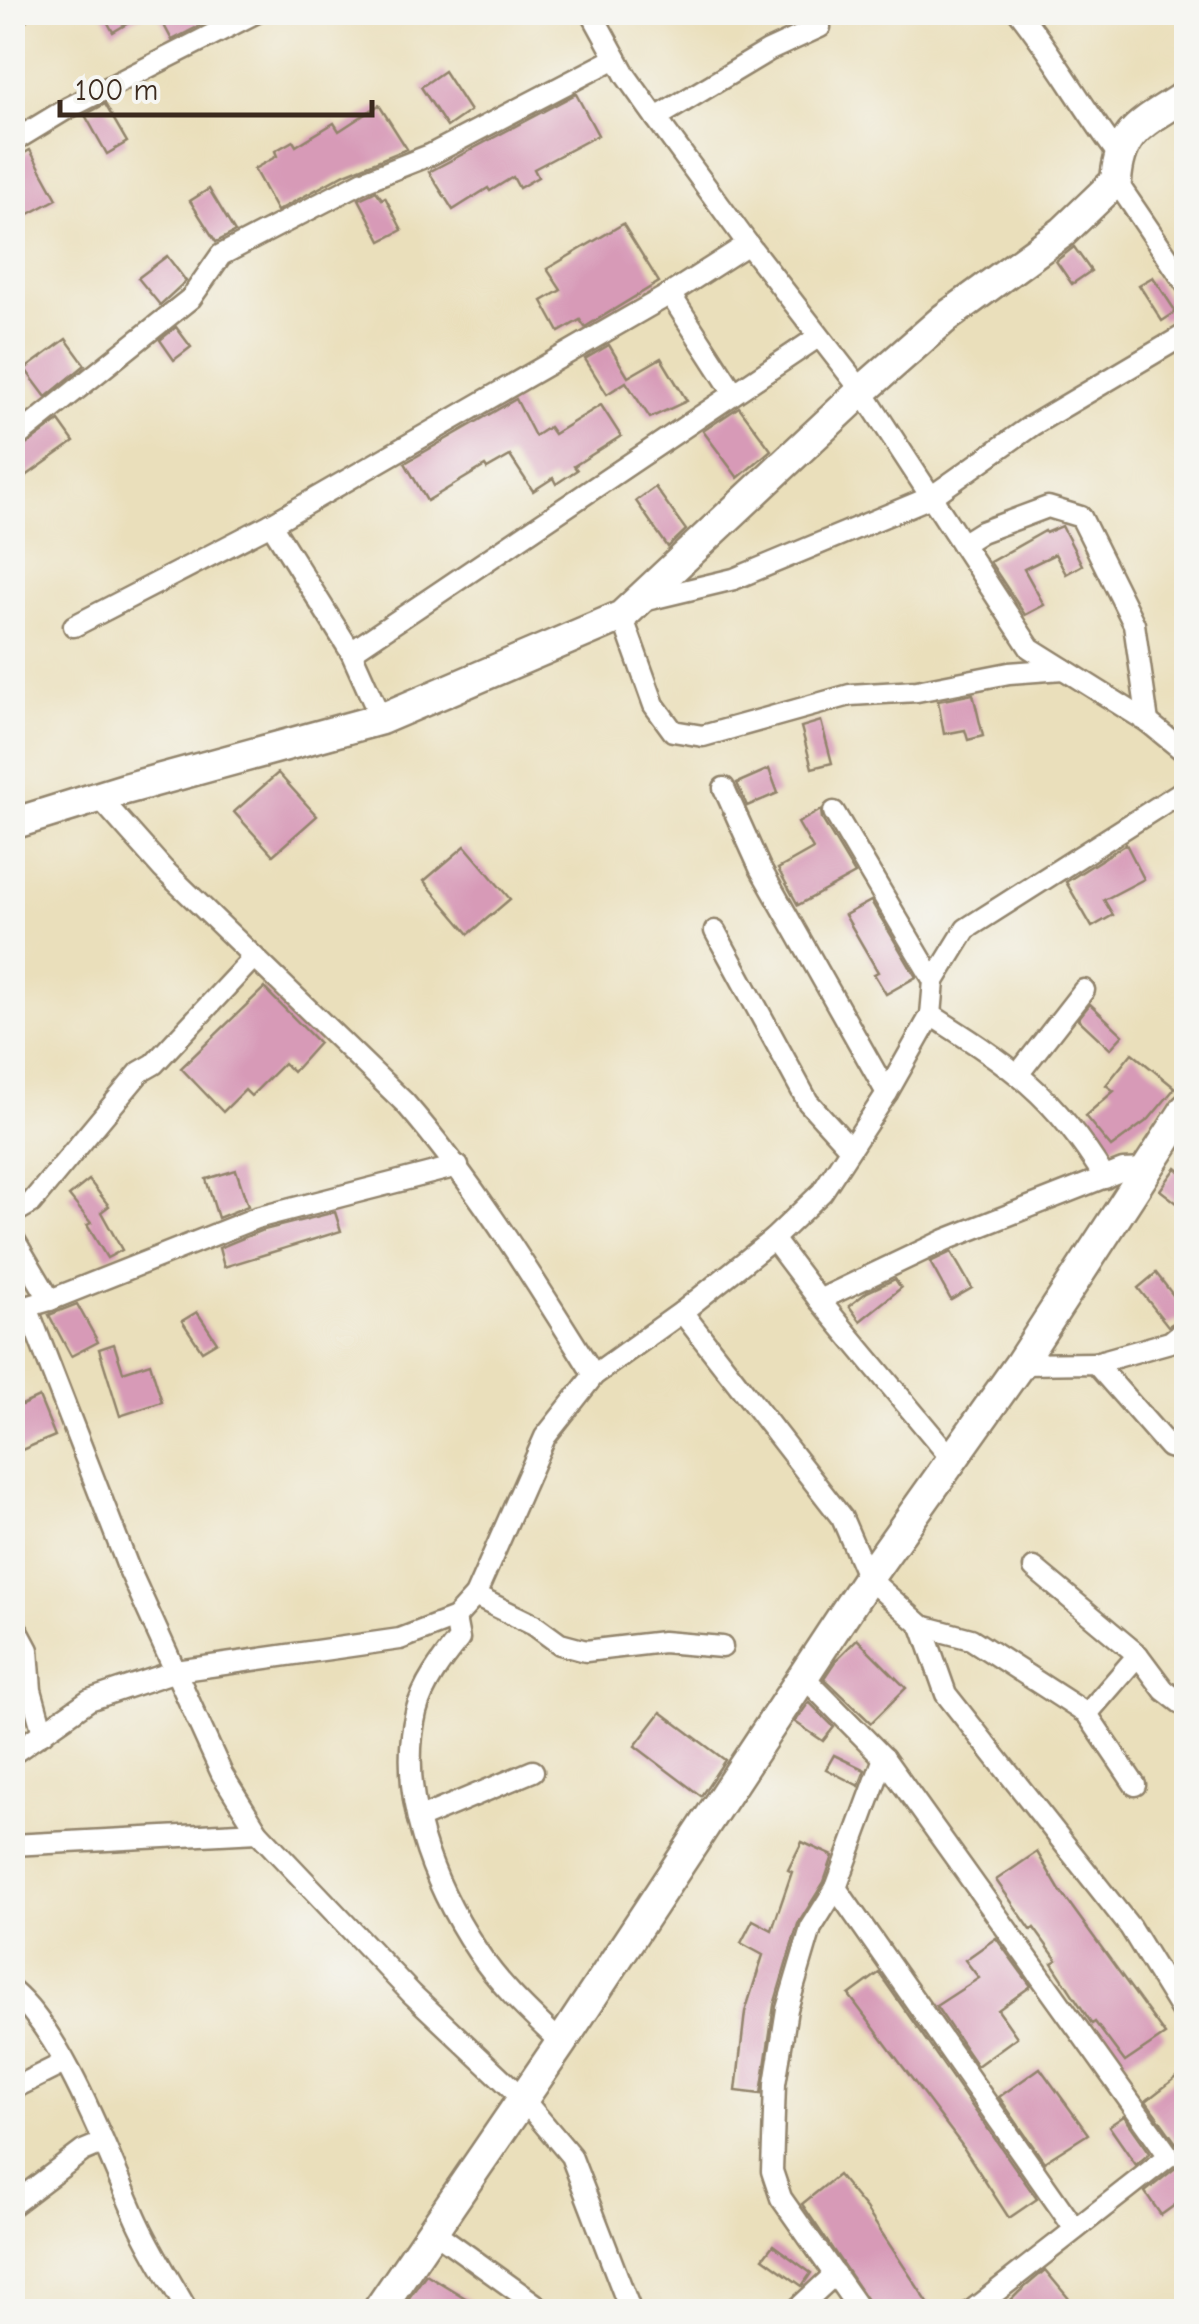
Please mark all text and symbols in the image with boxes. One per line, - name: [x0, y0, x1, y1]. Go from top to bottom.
- scale bar: [60, 55, 372, 117]
- text: 100 m: [75, 73, 158, 108]

